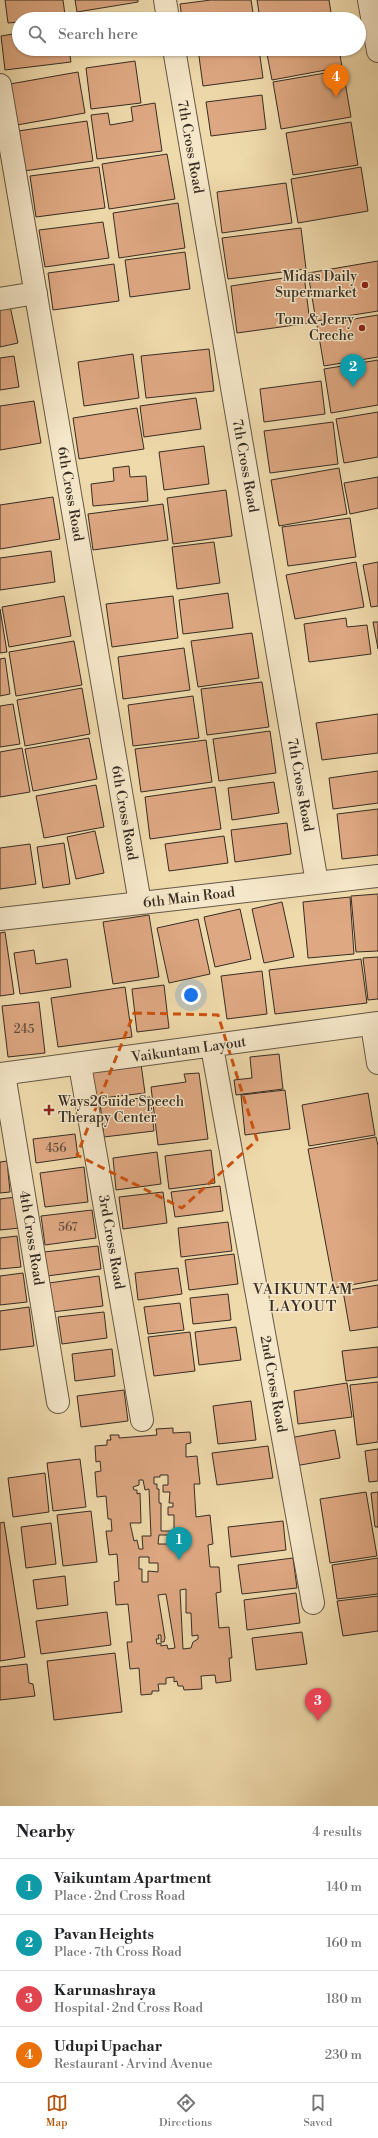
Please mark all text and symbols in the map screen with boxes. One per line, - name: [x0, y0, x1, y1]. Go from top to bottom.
- search box: [12, 12, 366, 56]
- icon: search: [26, 23, 48, 45]
- text: Search here: [58, 25, 138, 44]
- pin: 4: [323, 64, 349, 97]
- street label: 7th Cross Road: [173, 99, 207, 195]
- place label: Midas Daily Supermarket: [275, 268, 357, 302]
- marker: Midas Daily Supermarket: [360, 280, 370, 290]
- place label: Tom & Jerry Creche: [276, 311, 354, 345]
- marker: Tom & Jerry Creche: [357, 323, 367, 333]
- pin: 2: [340, 354, 366, 387]
- street label: 7th Cross Road: [228, 418, 262, 514]
- street label: 6th Cross Road: [53, 445, 87, 543]
- street label: 7th Cross Road: [283, 737, 317, 833]
- street label: 6th Cross Road: [107, 764, 141, 862]
- street label: 6th Main Road: [142, 883, 236, 913]
- your location: [181, 985, 201, 1005]
- house number: 245: [14, 1022, 35, 1037]
- street label: Vaikuntam Layout: [130, 1033, 248, 1067]
- place label: Ways2Guide Speech Therapy Center: [57, 1093, 185, 1127]
- marker: Ways2Guide Speech Therapy Center: [43, 1104, 55, 1116]
- house number: 456: [45, 1141, 67, 1156]
- street label: 4th Cross Road: [15, 1189, 47, 1287]
- street label: 3rd Cross Road: [94, 1193, 128, 1291]
- house number: 567: [58, 1220, 78, 1235]
- district label: VAIKUNTAM LAYOUT: [252, 1280, 353, 1316]
- street label: 2nd Cross Road: [256, 1334, 290, 1434]
- pin: 1: [166, 1527, 192, 1560]
- pin: 3: [305, 1688, 331, 1721]
- text: Nearby: [16, 1821, 75, 1843]
- text: 4 results: [312, 1824, 362, 1840]
- text: Vaikuntam Apartment: [54, 1869, 211, 1888]
- text: 1: [26, 1879, 32, 1895]
- text: 140 m: [326, 1879, 362, 1895]
- text: Place · 2nd Cross Road: [54, 1888, 185, 1904]
- text: Pavan Heights: [54, 1925, 154, 1944]
- text: 2: [25, 1935, 33, 1951]
- text: 160 m: [326, 1935, 362, 1951]
- text: Place · 7th Cross Road: [54, 1944, 182, 1960]
- text: Karunashraya: [54, 1981, 156, 2000]
- text: 3: [25, 1991, 33, 2007]
- text: 180 m: [326, 1991, 362, 2007]
- text: Hospital · 2nd Cross Road: [54, 2000, 203, 2016]
- text: Udupi Upachar: [54, 2037, 162, 2056]
- text: 4: [25, 2047, 33, 2063]
- text: 230 m: [325, 2047, 362, 2063]
- text: Restaurant · Arvind Avenue: [54, 2056, 213, 2072]
- tab: Map: [46, 2092, 68, 2130]
- tab: Directions: [159, 2092, 212, 2130]
- tab: Saved: [303, 2092, 332, 2130]

